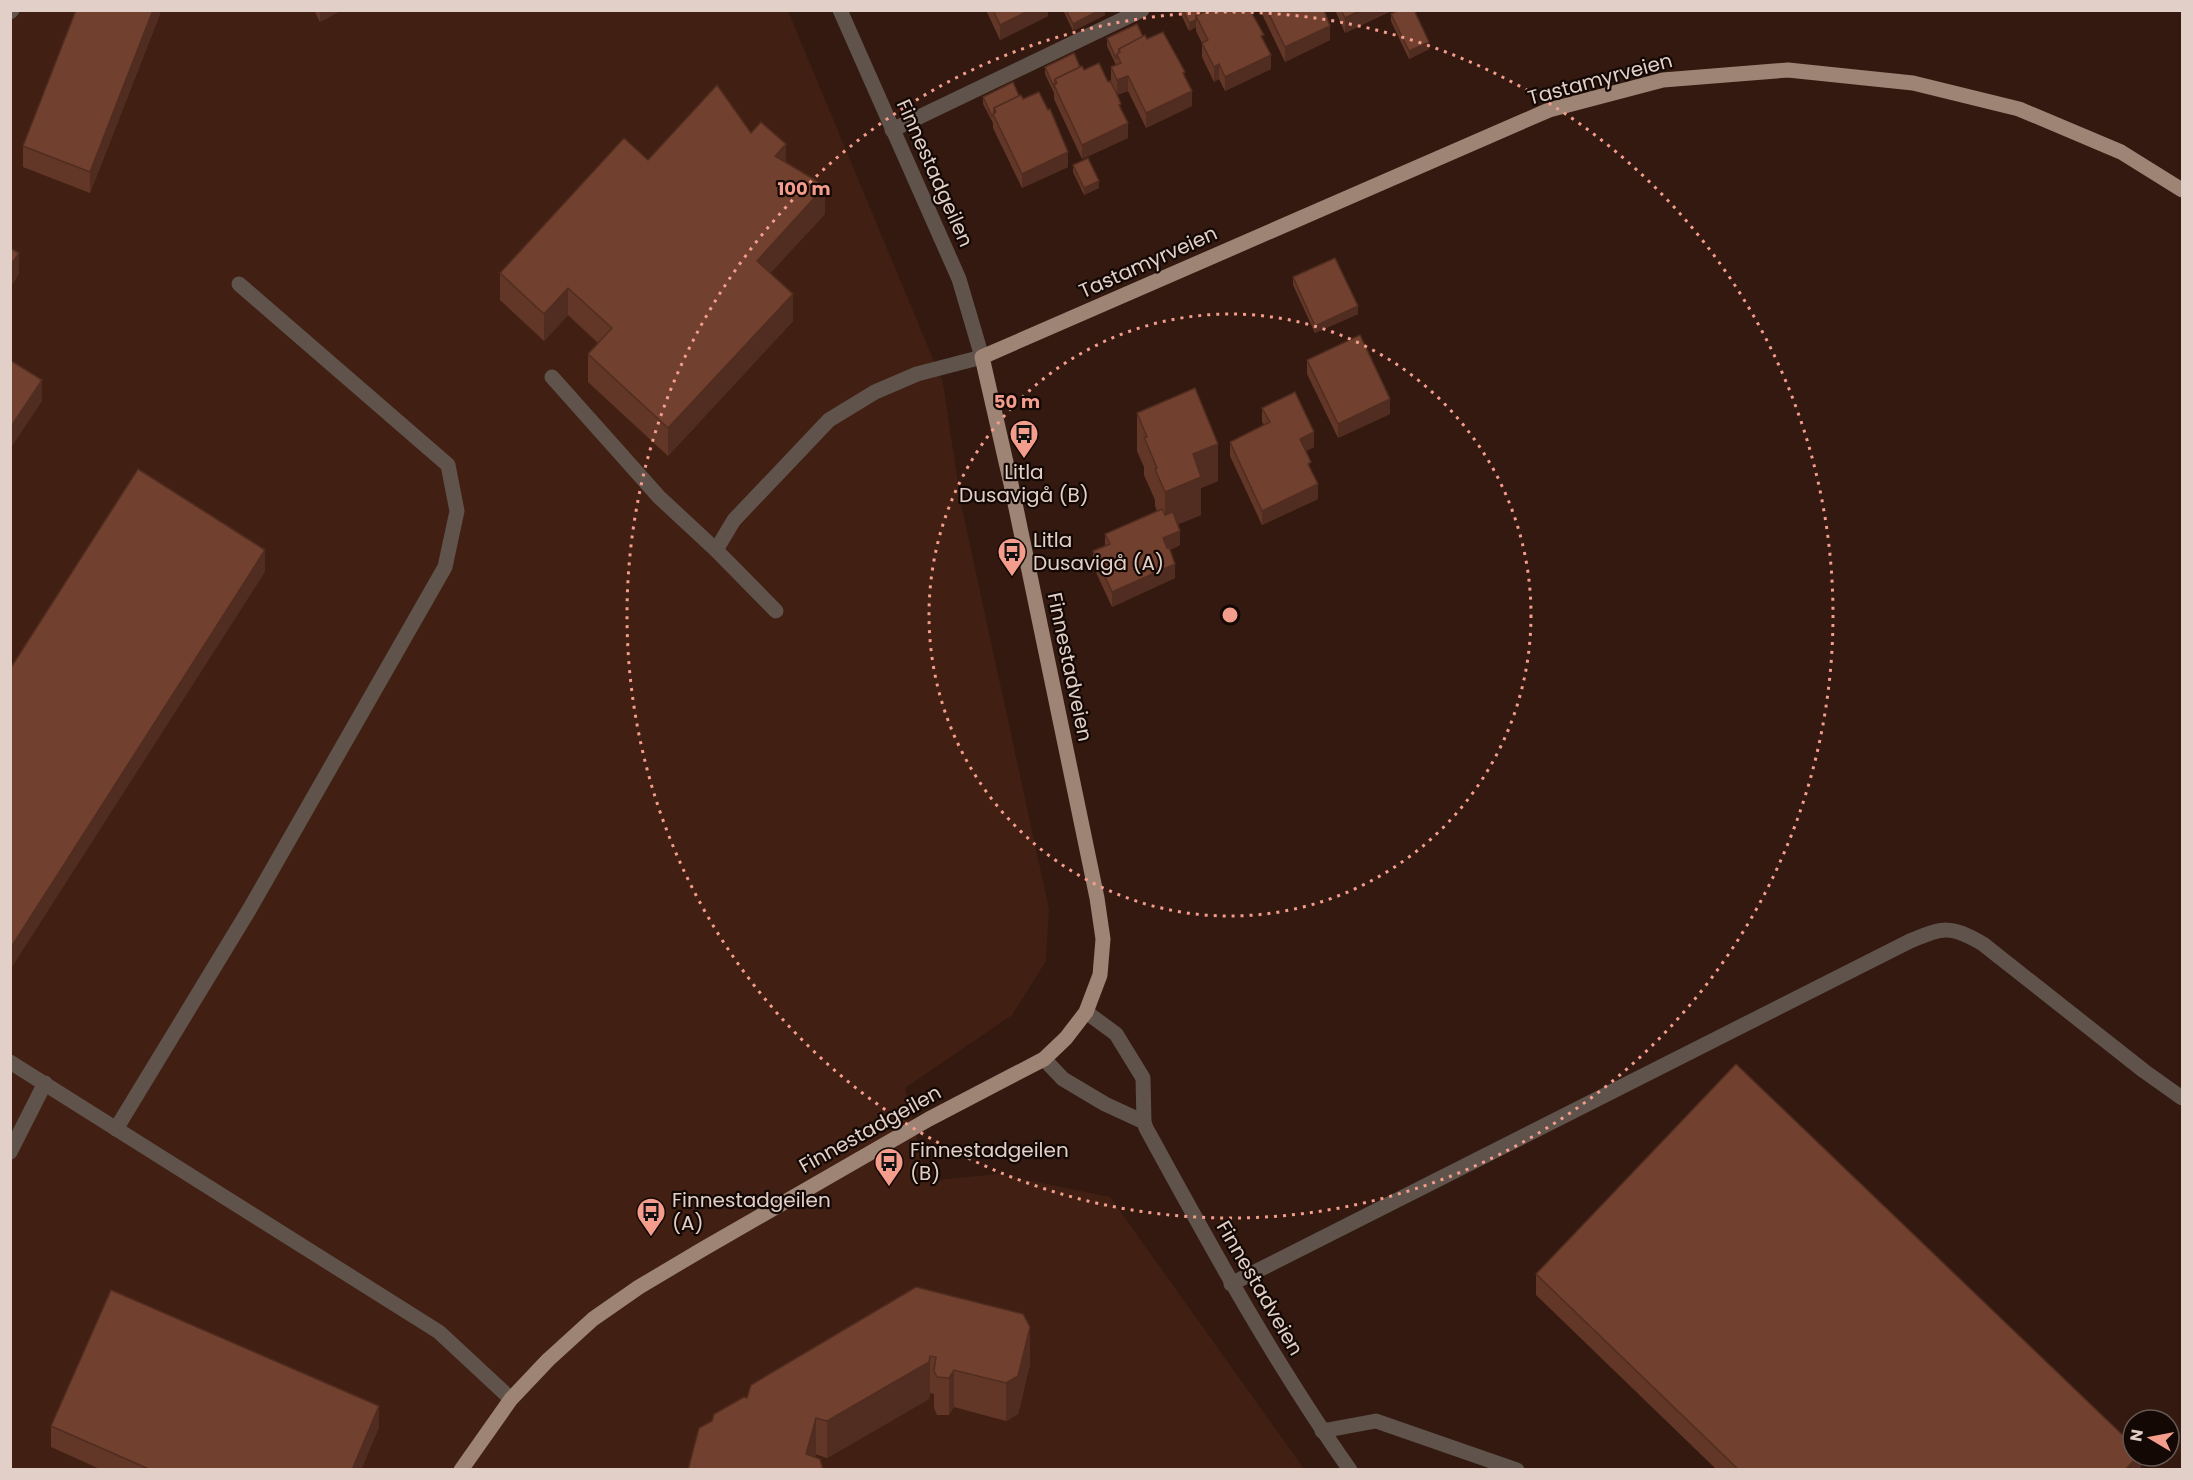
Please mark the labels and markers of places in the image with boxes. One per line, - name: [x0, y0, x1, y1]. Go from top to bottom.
- bus stop icon: Litla Dusavigå (B): [1008, 418, 1040, 460]
- place label: Litla Dusavigå (B): [959, 458, 1089, 509]
- place label: Litla Dusavigå (A): [1033, 526, 1164, 577]
- bus stop icon: Litla Dusavigå (A): [996, 536, 1028, 578]
- centre of rings: [1220, 605, 1240, 625]
- place label: Finnestadgeilen (B): [910, 1136, 1069, 1187]
- bus stop icon: Finnestadgeilen (B): [873, 1146, 905, 1188]
- place label: Finnestadgeilen (A): [672, 1186, 831, 1237]
- bus stop icon: Finnestadgeilen (A): [635, 1196, 667, 1238]

